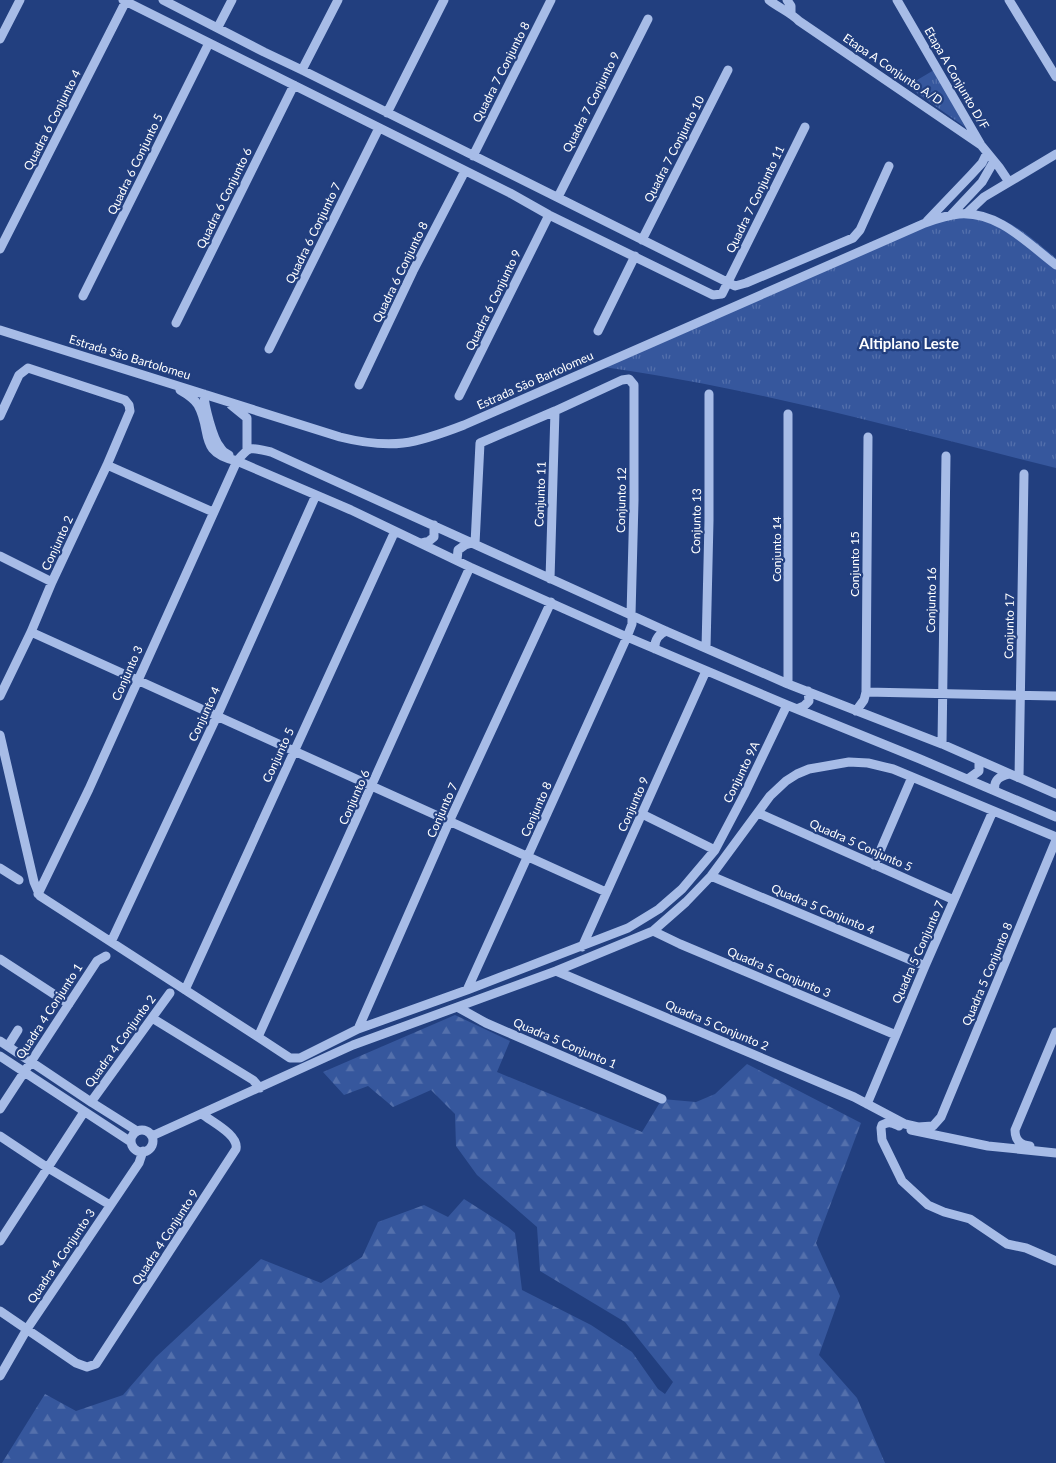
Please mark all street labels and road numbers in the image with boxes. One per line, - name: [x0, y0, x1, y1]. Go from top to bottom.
- street label: Quadra 7 Conjunto 8: [469, 19, 533, 125]
- street label: Etapa A Conjunto D/F: [922, 24, 993, 132]
- street label: Etapa A Conjunto A/D: [840, 30, 946, 108]
- street label: Quadra 7 Conjunto 9: [559, 49, 623, 155]
- street label: Quadra 6 Conjunto 4: [20, 67, 84, 173]
- street label: Quadra 7 Conjunto 10: [641, 93, 707, 205]
- street label: Quadra 6 Conjunto 5: [104, 111, 166, 217]
- street label: Quadra 7 Conjunto 11: [722, 143, 788, 255]
- street label: Quadra 6 Conjunto 6: [193, 145, 255, 251]
- street label: Quadra 6 Conjunto 7: [282, 180, 344, 286]
- street label: Quadra 6 Conjunto 8: [369, 219, 431, 325]
- street label: Quadra 6 Conjunto 9: [462, 247, 524, 353]
- street label: Estrada São Bartolomeu: [67, 331, 193, 383]
- street label: Estrada São Bartolomeu: [474, 347, 596, 413]
- street label: Conjunto 11: [531, 461, 549, 527]
- street label: Conjunto 12: [613, 467, 629, 533]
- street label: Conjunto 13: [688, 488, 704, 554]
- street label: Conjunto 2: [38, 513, 76, 573]
- street label: Conjunto 14: [769, 516, 784, 582]
- street label: Conjunto 15: [847, 531, 862, 597]
- street label: Conjunto 16: [923, 567, 939, 633]
- street label: Conjunto 17: [1001, 593, 1017, 659]
- street label: Conjunto 3: [108, 643, 146, 703]
- street label: Conjunto 4: [185, 684, 223, 744]
- street label: Conjunto 5: [259, 725, 297, 785]
- street label: Conjunto 9A: [720, 738, 763, 805]
- street label: Conjunto 6: [335, 767, 373, 827]
- street label: Conjunto 9: [614, 774, 652, 834]
- street label: Conjunto 8: [517, 779, 555, 839]
- street label: Conjunto 7: [423, 780, 461, 840]
- street label: Quadra 5 Conjunto 5: [807, 816, 915, 874]
- street label: Quadra 5 Conjunto 4: [769, 880, 877, 938]
- street label: Quadra 5 Conjunto 7: [889, 898, 947, 1006]
- street label: Quadra 5 Conjunto 8: [958, 920, 1016, 1028]
- street label: Quadra 5 Conjunto 3: [725, 943, 833, 1001]
- street label: Quadra 4 Conjunto 1: [13, 960, 86, 1062]
- street label: Quadra 4 Conjunto 2: [81, 992, 159, 1090]
- street label: Quadra 5 Conjunto 2: [663, 996, 771, 1054]
- street label: Quadra 5 Conjunto 1: [511, 1014, 619, 1072]
- street label: Quadra 4 Conjunto 9: [129, 1186, 202, 1288]
- street label: Quadra 4 Conjunto 3: [24, 1206, 98, 1306]

